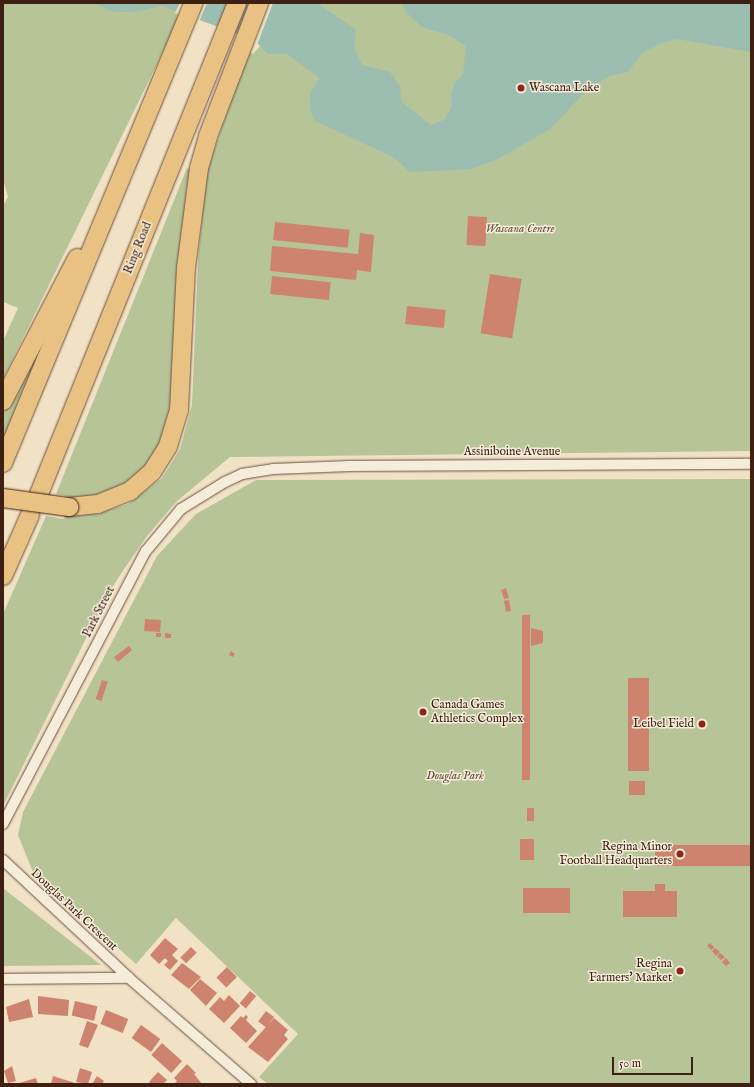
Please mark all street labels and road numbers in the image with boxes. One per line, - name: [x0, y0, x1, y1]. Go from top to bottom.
- street label: Ring Road: [121, 220, 155, 276]
- street label: Assiniboine Avenue: [464, 445, 560, 459]
- street label: Park Street: [80, 584, 118, 640]
- street label: Douglas Park Crescent: [28, 866, 120, 954]

